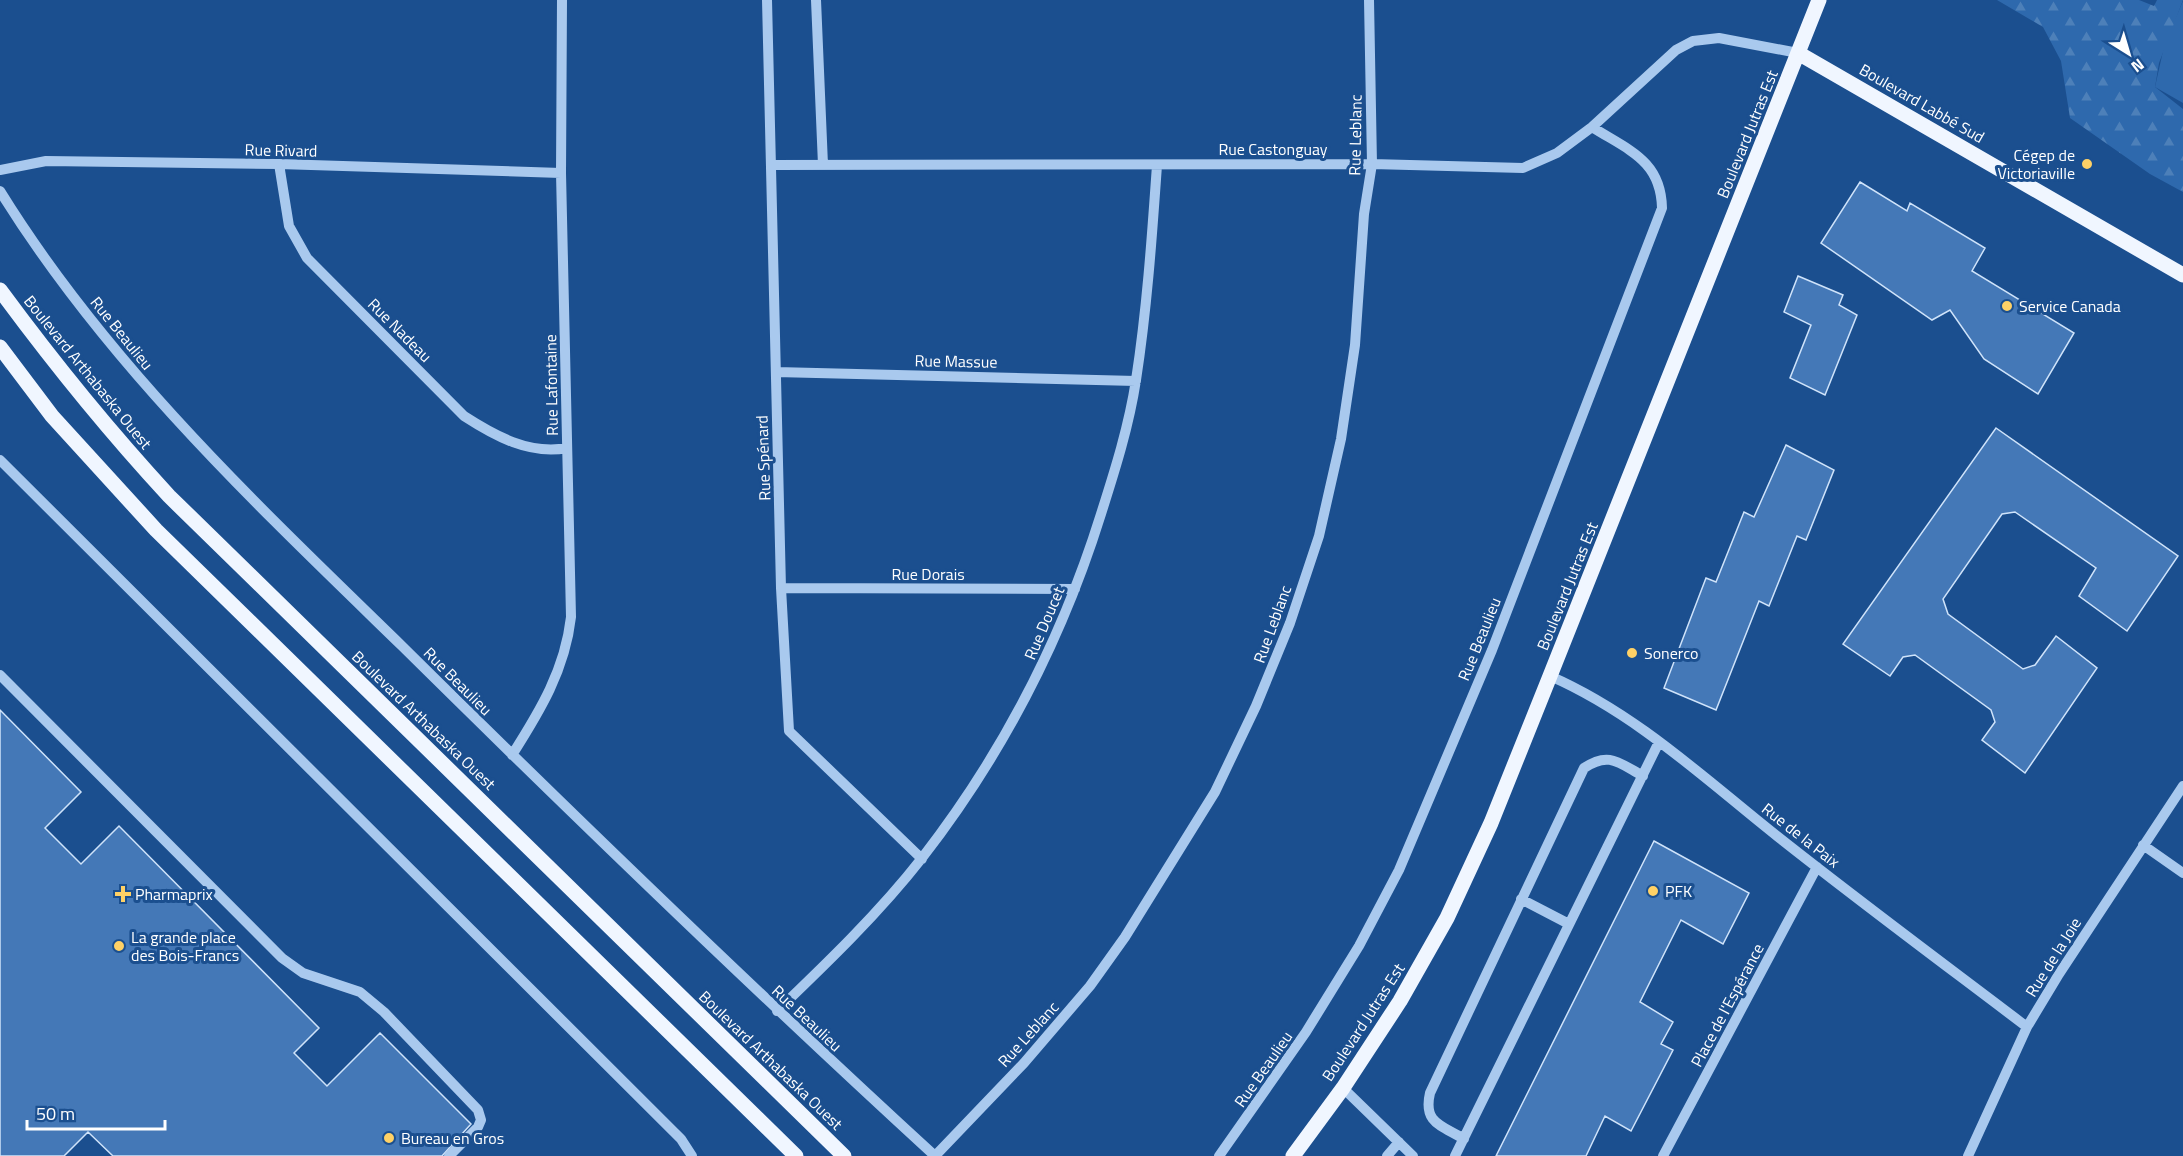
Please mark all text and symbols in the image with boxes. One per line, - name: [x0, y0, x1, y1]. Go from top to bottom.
- north arrow: [2099, 24, 2159, 84]
- text: N: [2126, 53, 2150, 79]
- street label: Boulevard Labbé Sud: [1855, 57, 1989, 149]
- street label: Boulevard Jutras Est: [1710, 66, 1784, 202]
- street label: Rue Leblanc: [1342, 94, 1368, 176]
- street label: Rue Rivard: [244, 137, 318, 163]
- street label: Rue Castonguay: [1218, 137, 1328, 161]
- place label: Cégep de Victoriaville: [1997, 143, 2075, 185]
- marker: Cégep de Victoriaville: [2080, 157, 2094, 171]
- street label: Boulevard Arthabaska Ouest: [18, 290, 158, 454]
- street label: Rue Beaulieu: [85, 291, 159, 375]
- street label: Rue Nadeau: [363, 293, 437, 367]
- place label: Service Canada: [2019, 294, 2121, 318]
- marker: Service Canada: [2000, 299, 2014, 313]
- street label: Rue Lafontaine: [538, 334, 564, 436]
- street label: Rue Massue: [914, 348, 998, 374]
- street label: Rue Spénard: [750, 415, 776, 501]
- street label: Boulevard Jutras Est: [1530, 518, 1604, 654]
- street label: Rue Dorais: [891, 562, 965, 586]
- street label: Rue Doucet: [1018, 582, 1070, 663]
- street label: Rue Leblanc: [1247, 582, 1297, 666]
- street label: Rue Beaulieu: [1451, 594, 1507, 684]
- street label: Rue Beaulieu: [418, 641, 498, 721]
- place label: Sonerco: [1644, 641, 1699, 665]
- street label: Boulevard Arthabaska Ouest: [347, 645, 502, 796]
- marker: Sonerco: [1625, 646, 1639, 660]
- street label: Rue de la Paix: [1757, 797, 1845, 873]
- place label: PFK: [1665, 879, 1692, 903]
- place label: Pharmaprix: [135, 882, 213, 906]
- marker: PFK: [1646, 884, 1660, 898]
- marker: Pharmaprix: [116, 887, 130, 901]
- street label: Rue de la Joie: [2019, 913, 2087, 1001]
- place label: La grande place des Bois-Francs: [131, 925, 239, 967]
- marker: La grande place des Bois-Francs: [112, 939, 126, 953]
- street label: Place de l'Espérance: [1684, 939, 1770, 1071]
- street label: Boulevard Jutras Est: [1316, 958, 1410, 1086]
- street label: Rue Beaulieu: [767, 979, 847, 1057]
- street label: Boulevard Arthabaska Ouest: [694, 985, 849, 1136]
- street label: Rue Leblanc: [992, 996, 1064, 1072]
- street label: Rue Beaulieu: [1228, 1026, 1298, 1112]
- scale bar: [27, 1093, 165, 1131]
- text: 50 m: [36, 1100, 75, 1127]
- place label: Bureau en Gros: [401, 1126, 504, 1150]
- marker: Bureau en Gros: [382, 1131, 396, 1145]

